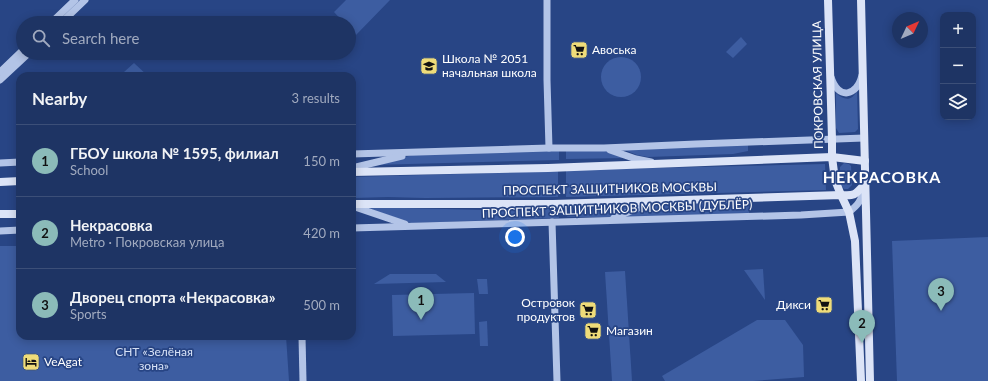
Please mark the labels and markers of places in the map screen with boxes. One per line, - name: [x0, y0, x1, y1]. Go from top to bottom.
- supermarket icon: Авоська: [569, 40, 589, 60]
- place label: Авоська: [592, 42, 637, 57]
- place label: Школа № 2051 начальная школа: [442, 51, 537, 80]
- school or university icon: Школа № 2051 начальная школа: [419, 56, 439, 76]
- pin: 3: [928, 278, 954, 311]
- pin: 1: [408, 287, 434, 320]
- place label: Островок продуктов: [517, 295, 576, 324]
- supermarket icon: Дикси: [814, 295, 834, 315]
- place label: Дикси: [776, 297, 811, 312]
- supermarket icon: Островок продуктов: [578, 300, 598, 320]
- pin: 2: [849, 310, 875, 343]
- supermarket icon: Магазин: [583, 321, 603, 341]
- place label: Магазин: [606, 323, 653, 338]
- hotel icon: VeAgat: [21, 352, 41, 372]
- place label: VeAgat: [44, 354, 83, 369]

